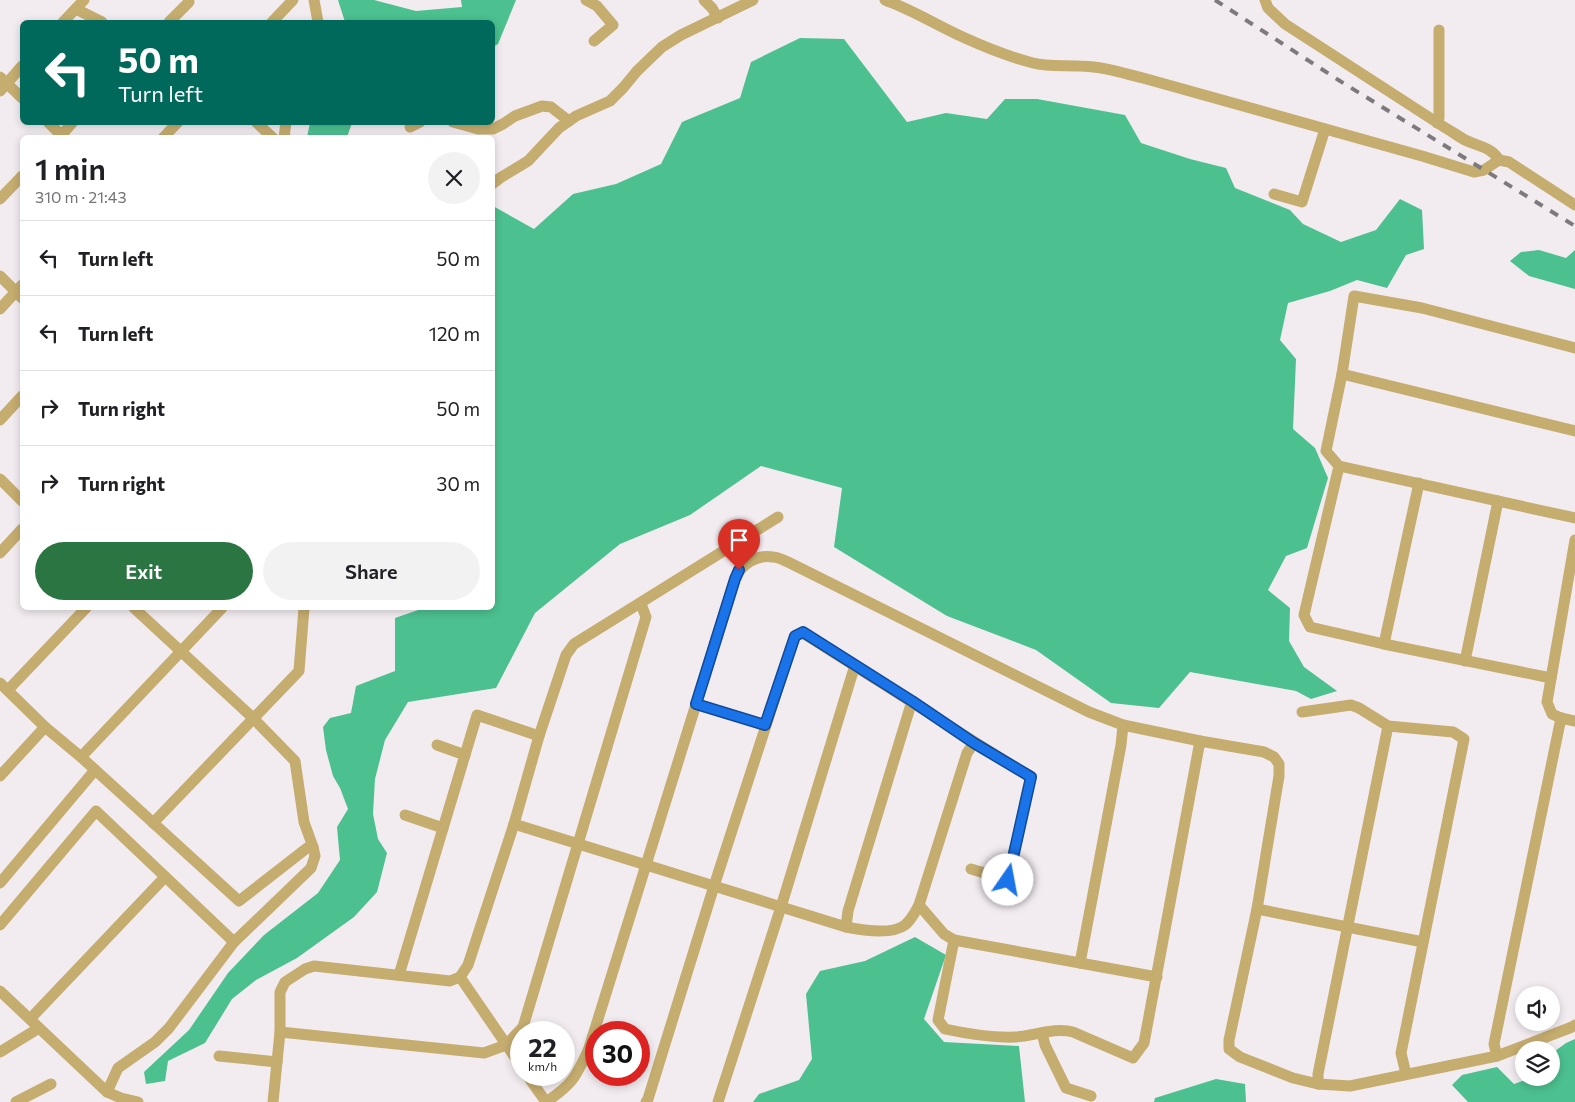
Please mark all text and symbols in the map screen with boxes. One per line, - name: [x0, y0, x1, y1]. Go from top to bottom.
- text: 50 m: [118, 37, 199, 80]
- icon: left: [35, 40, 100, 105]
- text: Turn left: [118, 80, 203, 107]
- text: 1 min: [35, 149, 106, 186]
- button: close: [428, 152, 480, 204]
- text: 310 m · 21:43: [35, 187, 127, 206]
- icon: left: [35, 244, 63, 272]
- text: Turn left: [78, 247, 153, 270]
- text: 50 m: [436, 247, 480, 270]
- icon: left: [35, 319, 63, 347]
- text: Turn left: [78, 322, 153, 345]
- text: 120 m: [429, 322, 480, 345]
- icon: right: [35, 394, 63, 422]
- text: Turn right: [78, 397, 165, 420]
- text: 50 m: [436, 397, 480, 420]
- icon: right: [35, 469, 63, 497]
- text: Turn right: [78, 472, 165, 495]
- text: 30 m: [437, 472, 480, 495]
- pin: [718, 519, 760, 570]
- icon: arrive: [725, 526, 753, 554]
- button: Exit: [35, 542, 253, 600]
- button: Share: [263, 542, 480, 600]
- position arrow: [981, 853, 1033, 905]
- map controls: [1515, 986, 1560, 1086]
- button: sound: [1515, 986, 1560, 1031]
- speed limit sign: 30: [585, 1021, 650, 1086]
- text: 22: [528, 1032, 557, 1062]
- button: layers: [1515, 1041, 1560, 1086]
- text: km/h: [528, 1059, 557, 1073]

